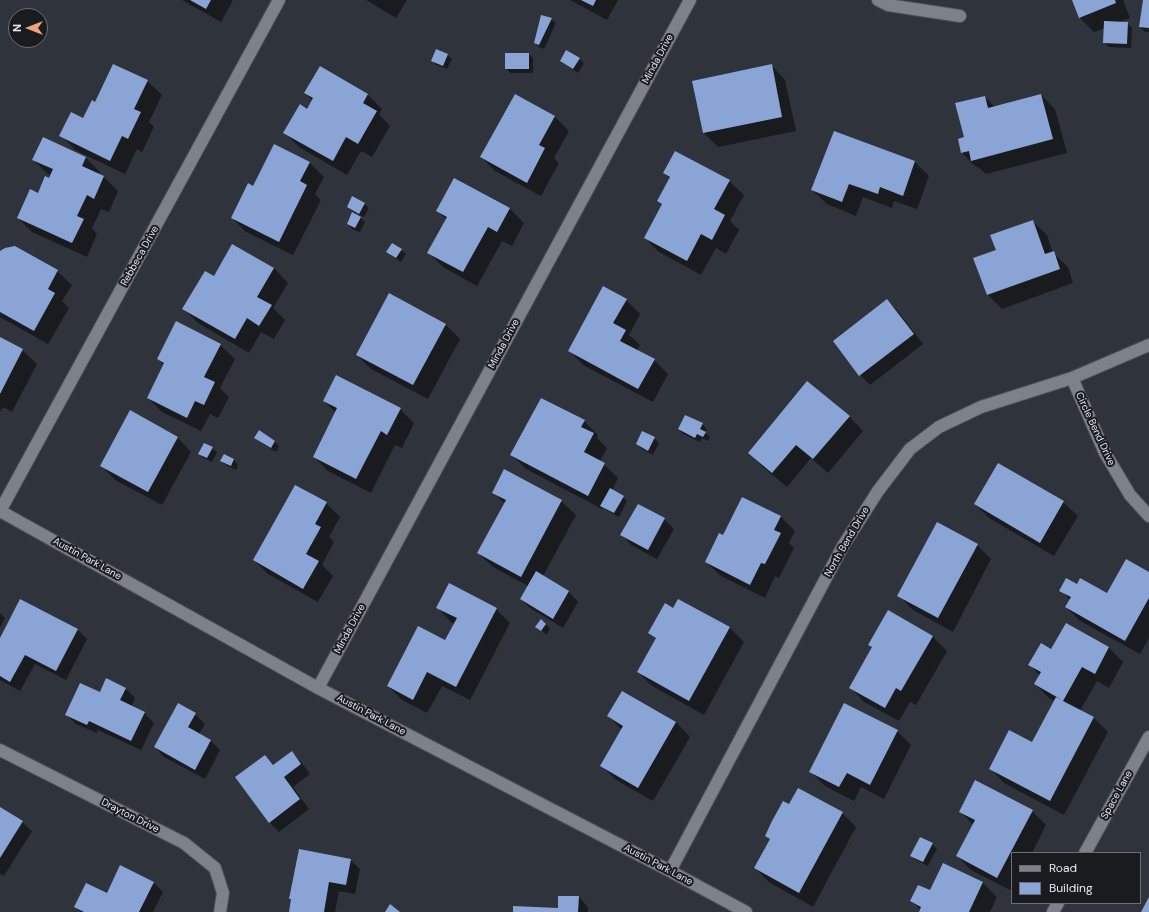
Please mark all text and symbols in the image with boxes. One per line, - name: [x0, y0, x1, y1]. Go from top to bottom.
- north arrow: [8, 8, 48, 48]
- text: N: [10, 24, 24, 32]
- street label: Minda Drive: [640, 32, 676, 86]
- street label: Rebbeca Drive: [119, 224, 161, 288]
- street label: Minda Drive: [486, 317, 522, 371]
- street label: Circle Bend Drive: [1073, 390, 1117, 468]
- street label: North Bend Drive: [822, 505, 872, 579]
- street label: Austin Park Lane: [51, 535, 123, 583]
- street label: Minda Drive: [332, 602, 368, 656]
- street label: Austin Park Lane: [334, 692, 408, 738]
- street label: Space Lane: [1099, 769, 1135, 821]
- street label: Drayton Drive: [99, 796, 161, 836]
- street label: Austin Park Lane: [621, 842, 695, 888]
- legend: [1011, 852, 1141, 904]
- text: Road: [1049, 860, 1077, 876]
- text: Building: [1049, 880, 1093, 896]

